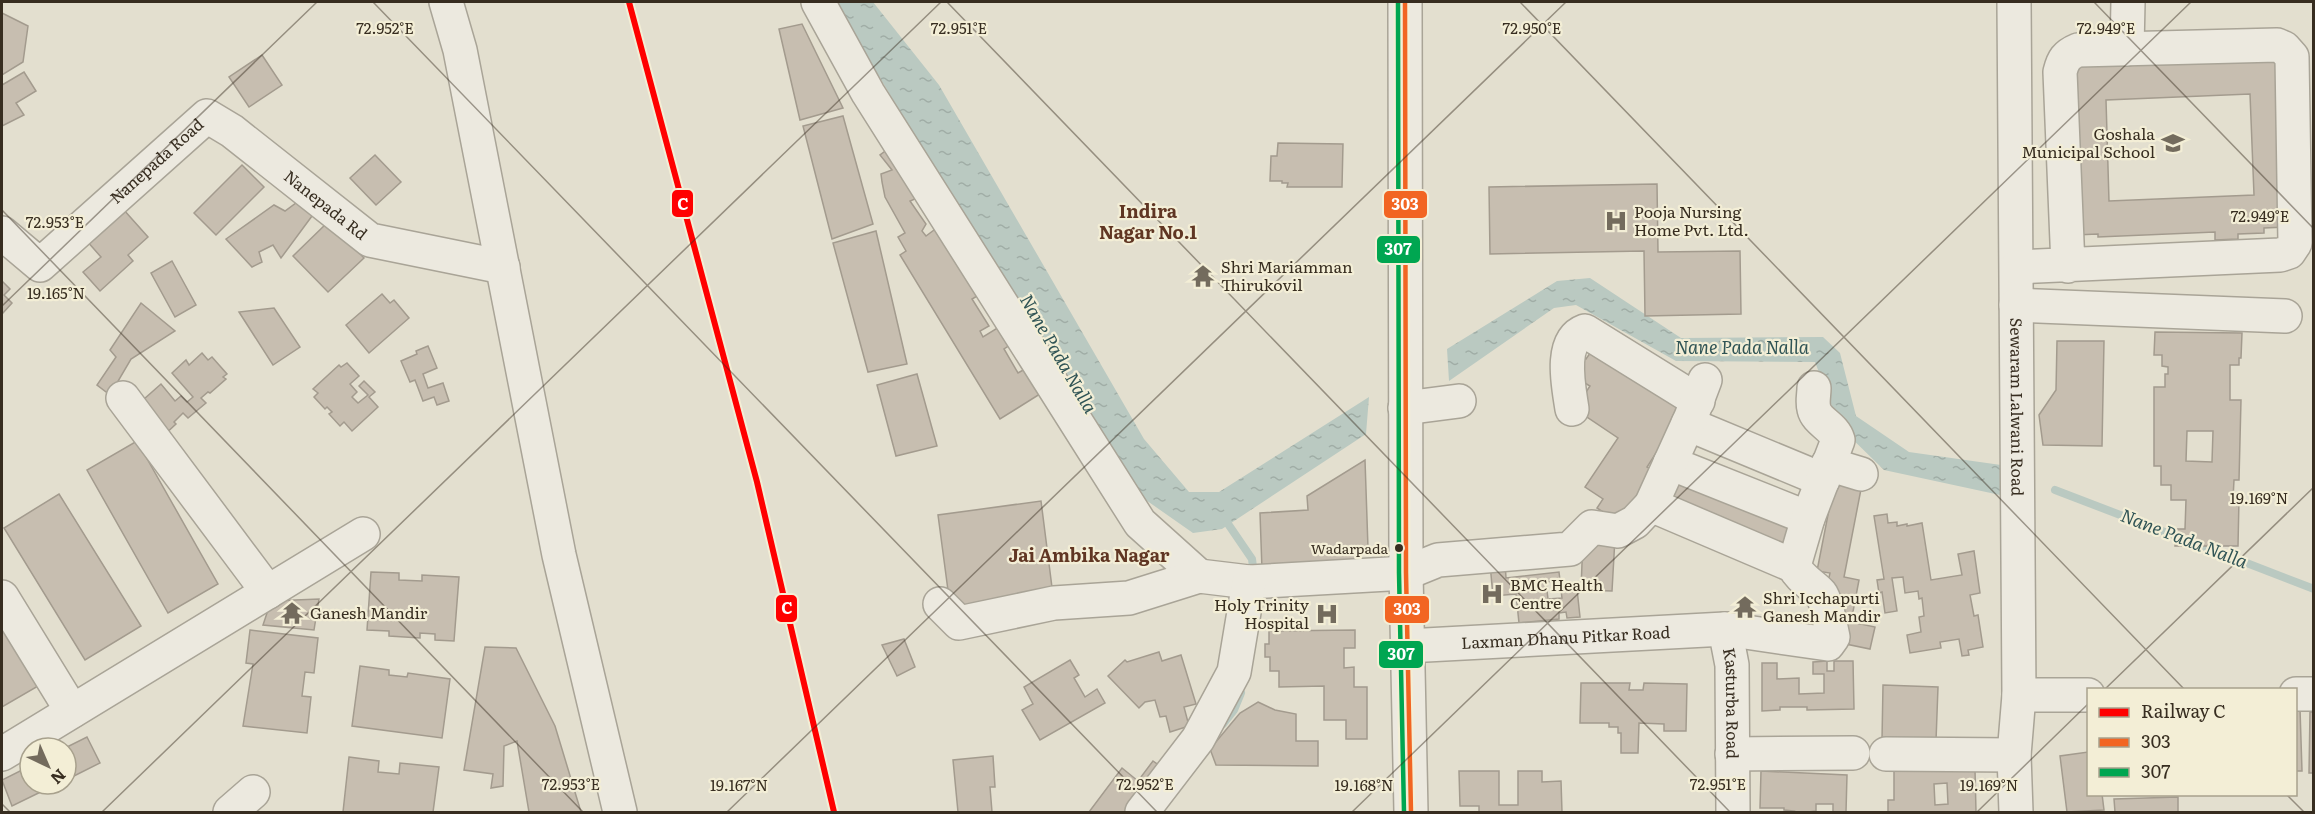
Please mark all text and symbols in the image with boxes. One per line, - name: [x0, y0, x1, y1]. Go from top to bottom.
- text: 72.952°E: [356, 16, 414, 39]
- text: 72.951°E: [931, 16, 987, 39]
- text: 72.950°E: [1503, 16, 1561, 39]
- text: 72.949°E: [2077, 16, 2135, 39]
- street label: Nanepada Road: [104, 112, 208, 209]
- place label: Goshala Municipal School: [2022, 121, 2155, 163]
- school or university icon: Goshala Municipal School: [2160, 130, 2186, 156]
- street label: Nanepada Rd: [279, 164, 373, 245]
- line badge: C: [671, 189, 694, 218]
- line badge: 303: [1383, 190, 1428, 219]
- text: C: [677, 191, 689, 215]
- text: 303: [1391, 191, 1419, 215]
- district label: Indira Nagar No.1: [1099, 197, 1198, 245]
- place label: Pooja Nursing Home Pvt. Ltd.: [1634, 199, 1749, 241]
- text: 72.949°E: [2231, 204, 2289, 227]
- hospital icon: Pooja Nursing Home Pvt. Ltd.: [1603, 208, 1629, 234]
- text: 72.953°E: [26, 210, 84, 233]
- line badge: 307: [1376, 235, 1421, 264]
- text: 307: [1384, 236, 1412, 260]
- place label: Shri Mariamman Thirukovil: [1221, 254, 1353, 296]
- temple icon: Shri Mariamman Thirukovil: [1190, 263, 1216, 289]
- text: 19.165°N: [27, 281, 85, 304]
- water label: Nane Pada Nalla: [1014, 289, 1105, 419]
- street label: Sewaram Lalwani Road: [2005, 318, 2031, 497]
- water label: Nane Pada Nalla: [1675, 333, 1810, 360]
- text: 19.169°N: [2230, 486, 2288, 509]
- water label: Nane Pada Nalla: [2117, 501, 2253, 574]
- place label: Wadarpada: [1311, 538, 1388, 558]
- district label: Jai Ambika Nagar: [1008, 541, 1170, 568]
- marker: Wadarpada: [1393, 542, 1405, 554]
- place label: BMC Health Centre: [1510, 572, 1604, 614]
- hospital icon: BMC Health Centre: [1479, 581, 1505, 607]
- place label: Shri Icchapurti Ganesh Mandir: [1763, 585, 1881, 627]
- place label: Holy Trinity Hospital: [1214, 592, 1310, 634]
- line badge: C: [775, 594, 798, 623]
- temple icon: Shri Icchapurti Ganesh Mandir: [1732, 594, 1758, 620]
- text: C: [781, 595, 793, 619]
- line badge: 303: [1384, 595, 1430, 624]
- text: 303: [1393, 596, 1421, 620]
- temple icon: Ganesh Mandir: [279, 600, 305, 626]
- place label: Ganesh Mandir: [310, 600, 428, 624]
- hospital icon: Holy Trinity Hospital: [1314, 601, 1340, 627]
- street label: Laxman Dhanu Pitkar Road: [1461, 619, 1671, 654]
- line badge: 307: [1378, 640, 1424, 669]
- text: 307: [1387, 641, 1415, 665]
- street label: Kasturba Road: [1718, 645, 1746, 759]
- legend: [2087, 688, 2297, 796]
- text: Railway C: [2141, 697, 2226, 724]
- text: 303: [2141, 727, 2171, 754]
- north arrow: [18, 736, 78, 796]
- text: 307: [2141, 757, 2170, 784]
- text: N: [46, 764, 72, 791]
- text: 72.953°E: [542, 772, 600, 795]
- text: 72.952°E: [1116, 772, 1174, 795]
- text: 72.951°E: [1690, 772, 1746, 795]
- text: 19.167°N: [710, 773, 768, 796]
- text: 19.168°N: [1335, 773, 1393, 796]
- text: 19.169°N: [1960, 773, 2018, 796]

